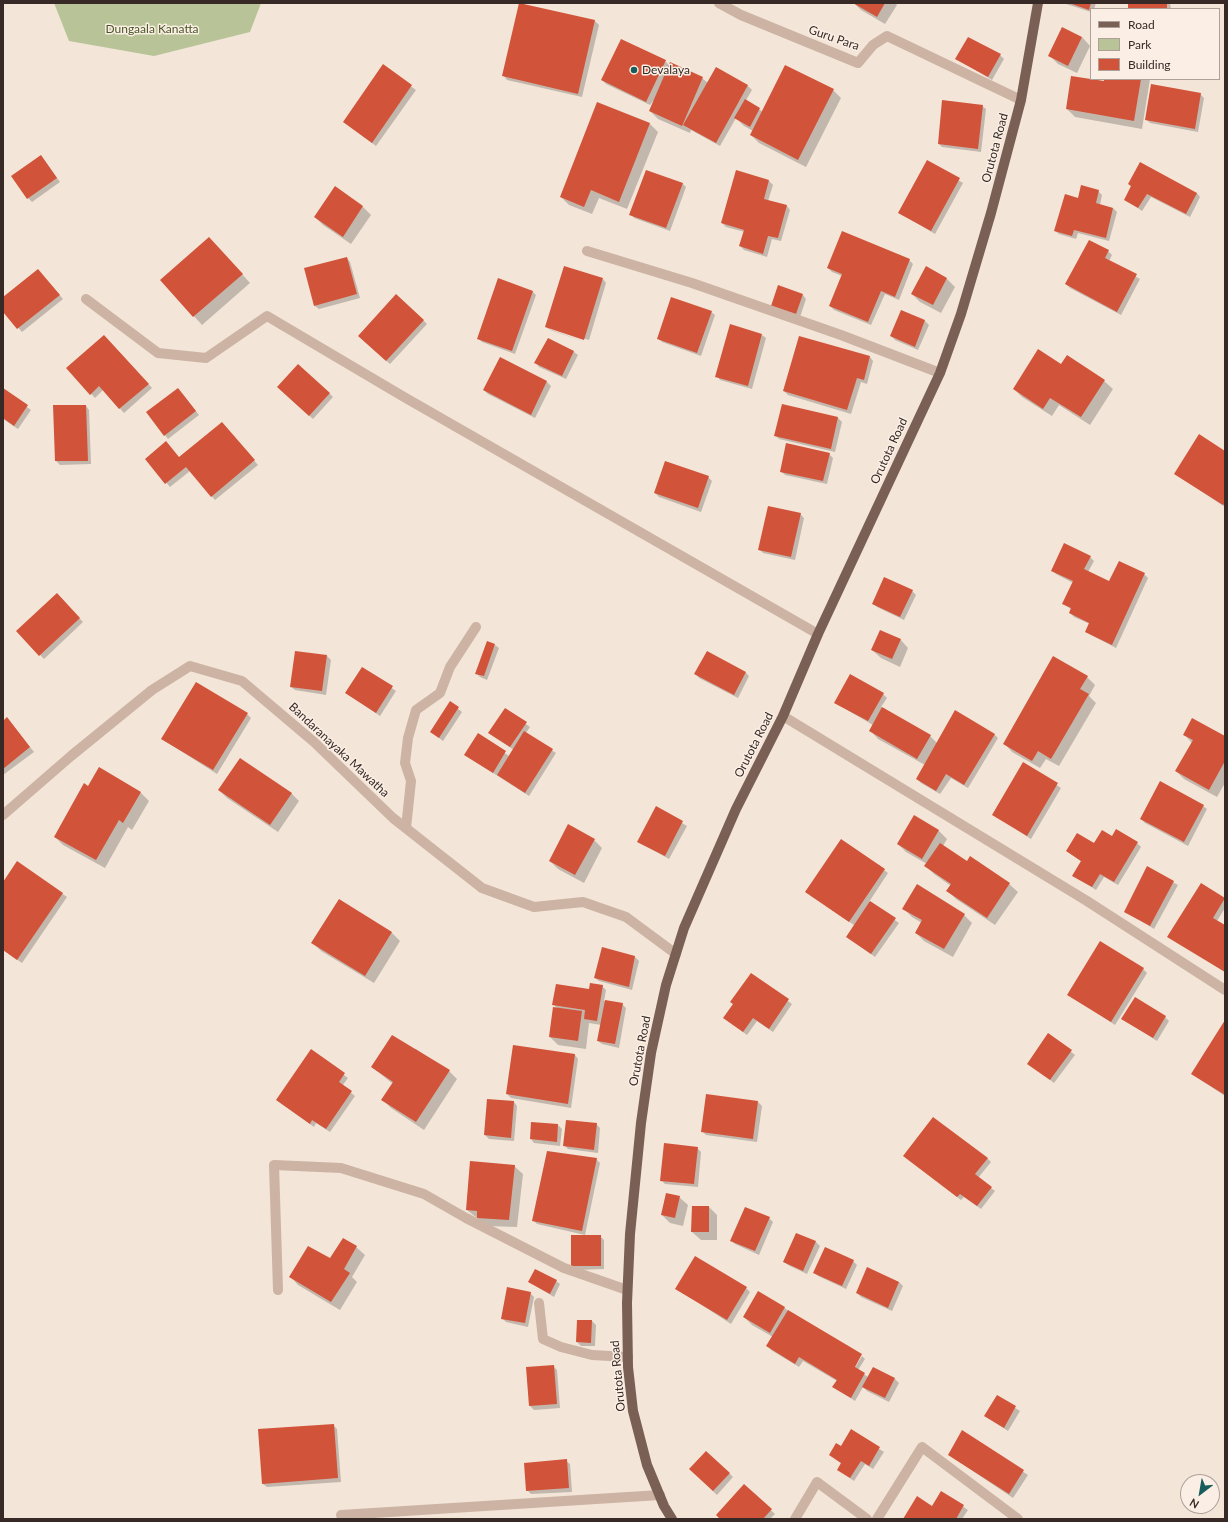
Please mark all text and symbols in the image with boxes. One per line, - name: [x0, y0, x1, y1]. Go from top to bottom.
- legend: [1090, 8, 1220, 80]
- text: Road: [1128, 17, 1155, 32]
- park label: Dungaala Kanatta: [105, 22, 199, 36]
- street label: Guru Para: [807, 23, 861, 53]
- text: Park: [1128, 37, 1151, 52]
- text: Building: [1128, 57, 1171, 72]
- place label: Devalaya: [642, 63, 690, 77]
- marker: Devalaya: [629, 65, 639, 75]
- street label: Orutota Road: [979, 112, 1011, 184]
- street label: Orutota Road: [867, 416, 911, 486]
- street label: Bandaranayaka Mawatha: [286, 700, 392, 800]
- street label: Orutota Road: [731, 710, 777, 780]
- street label: Orutota Road: [626, 1015, 654, 1087]
- street label: Orutota Road: [608, 1340, 628, 1412]
- north arrow: [1180, 1474, 1220, 1514]
- text: N: [1187, 1496, 1201, 1512]

